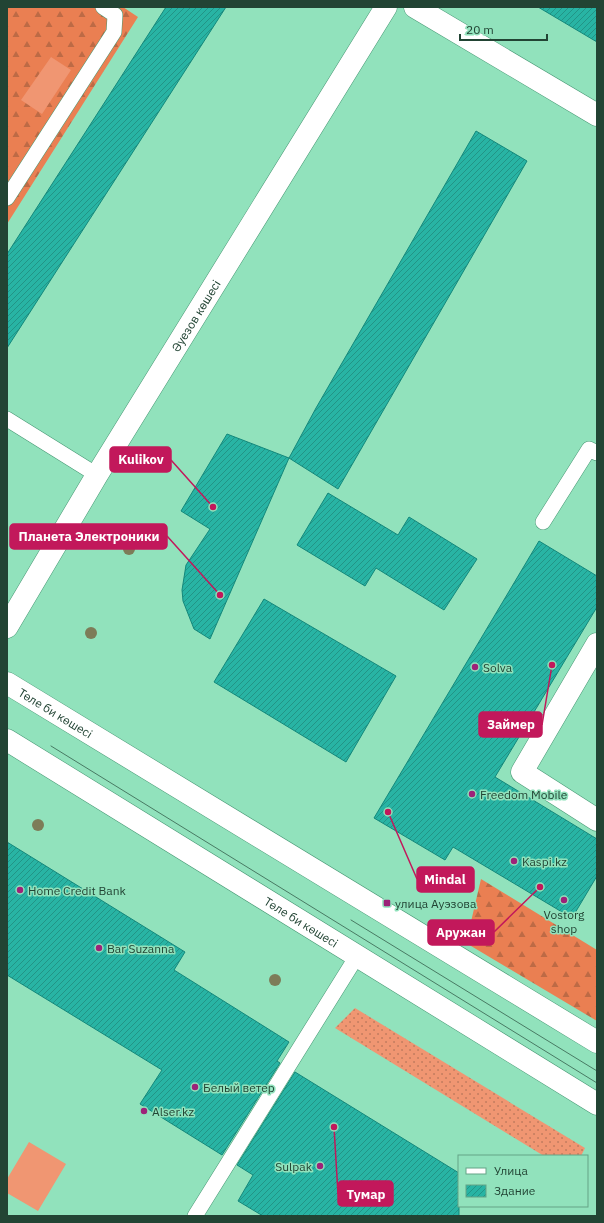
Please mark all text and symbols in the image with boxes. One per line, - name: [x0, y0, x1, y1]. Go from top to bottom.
- scale bar: [460, 16, 547, 42]
- text: 20 m: [466, 22, 494, 37]
- street label: Әуезов көшесі: [168, 277, 223, 354]
- callout: Kulikov: [110, 447, 171, 472]
- text: Kulikov: [118, 451, 164, 468]
- callout: Планета Электроники: [10, 524, 167, 549]
- text: Планета Электроники: [18, 528, 160, 545]
- place label: Solva: [483, 660, 513, 675]
- marker: Solva: [470, 662, 480, 672]
- street label: Төле би көшесі: [16, 684, 96, 741]
- callout: Займер: [479, 712, 542, 737]
- text: Займер: [487, 716, 535, 733]
- place label: Freedom Mobile: [480, 787, 568, 802]
- marker: Freedom Mobile: [467, 789, 477, 799]
- place label: Kaspi.kz: [522, 854, 567, 869]
- marker: Kaspi.kz: [509, 856, 519, 866]
- callout: Mindal: [417, 867, 474, 892]
- text: Mindal: [424, 871, 466, 888]
- place label: Home Credit Bank: [28, 883, 127, 898]
- marker: Home Credit Bank: [15, 885, 25, 895]
- street label: Төле би көшесі: [262, 893, 341, 950]
- marker: Vostorg shop: [559, 895, 569, 905]
- place label: улица Ауэзова: [395, 896, 477, 911]
- marker: улица Ауэзова: [382, 898, 392, 908]
- place label: Vostorg shop: [544, 907, 585, 936]
- callout: Аружан: [428, 920, 494, 945]
- text: Аружан: [436, 924, 486, 941]
- place label: Bar Suzanna: [107, 941, 175, 956]
- marker: Bar Suzanna: [94, 943, 104, 953]
- place label: Белый ветер: [203, 1080, 275, 1095]
- marker: Белый ветер: [190, 1082, 200, 1092]
- place label: Alser.kz: [152, 1104, 194, 1119]
- marker: Alser.kz: [139, 1106, 149, 1116]
- legend: [458, 1155, 588, 1207]
- place label: Sulpak: [275, 1159, 313, 1174]
- marker: Sulpak: [315, 1161, 325, 1171]
- text: Улица: [494, 1163, 528, 1178]
- callout: Тумар: [338, 1181, 393, 1206]
- text: Здание: [494, 1183, 536, 1198]
- text: Тумар: [347, 1186, 386, 1203]

